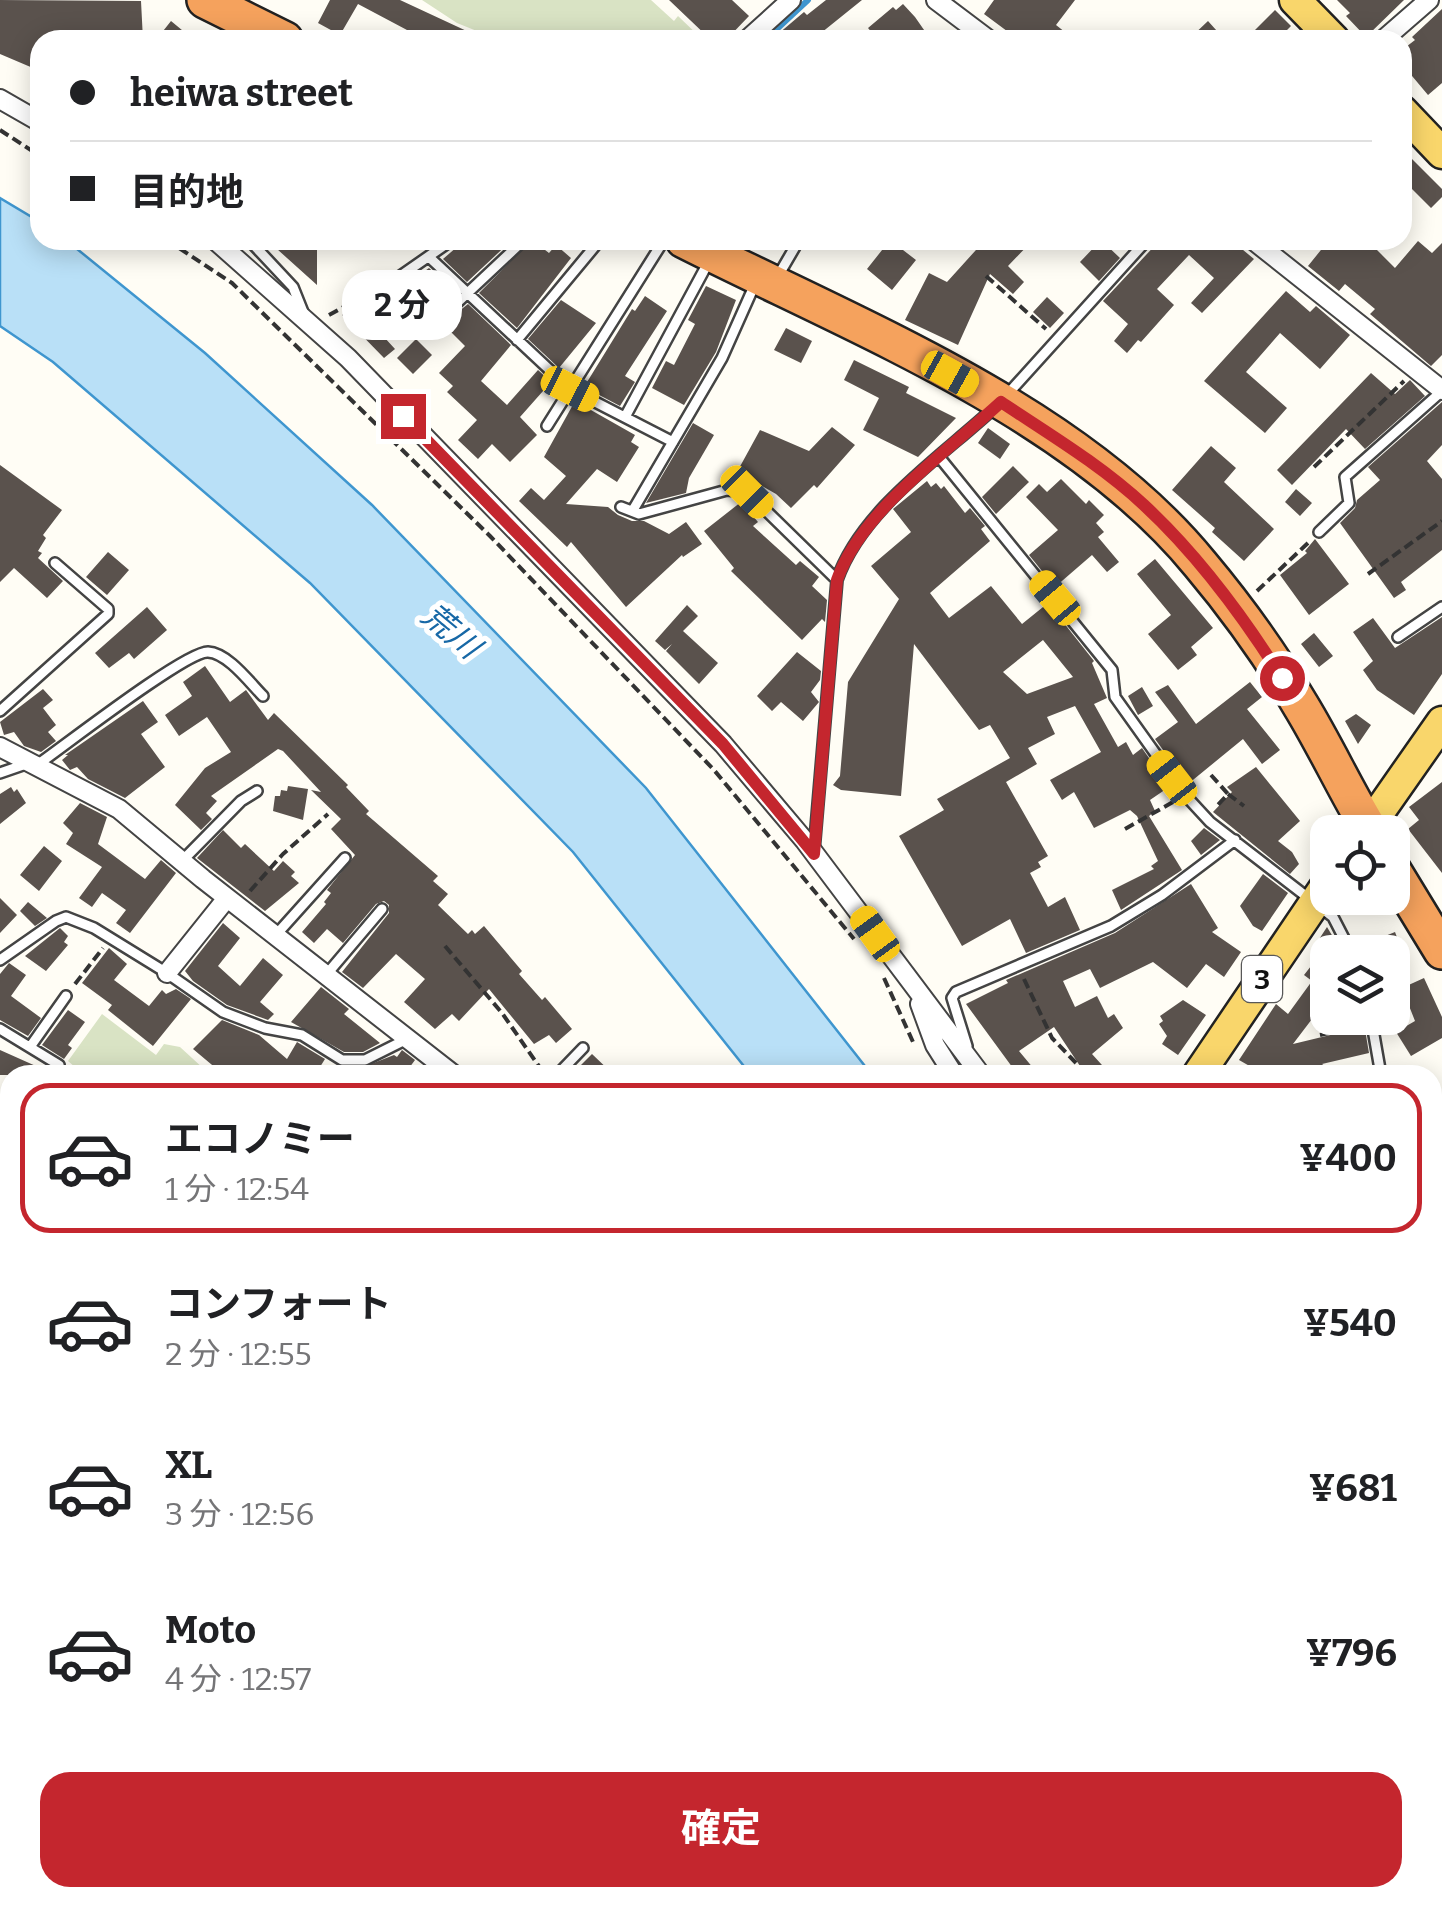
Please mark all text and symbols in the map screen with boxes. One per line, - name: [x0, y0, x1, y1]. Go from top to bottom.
- text: heiwa street: [130, 70, 353, 116]
- text: 目的地: [130, 169, 244, 215]
- callout: 2 分: [343, 271, 463, 341]
- text: 2 分: [374, 286, 430, 324]
- car: [916, 346, 984, 402]
- car: [536, 362, 604, 416]
- route end: [381, 394, 426, 439]
- car: [715, 460, 779, 524]
- car: [1024, 565, 1086, 631]
- water label: 荒川: [414, 596, 490, 668]
- route start: [1260, 656, 1305, 701]
- car: [1142, 745, 1202, 811]
- map controls: [1310, 815, 1410, 1035]
- button: locate: [1310, 815, 1410, 915]
- car: [845, 901, 905, 967]
- button: layers: [1310, 935, 1410, 1035]
- road number: 3: [1242, 956, 1282, 1002]
- icon: car: [45, 1113, 135, 1203]
- text: エコノミー: [165, 1116, 355, 1162]
- text: ¥400: [1299, 1135, 1397, 1181]
- text: 1 分 · 12:54: [165, 1170, 309, 1208]
- icon: car: [45, 1278, 135, 1368]
- text: コンフォート: [165, 1281, 392, 1327]
- text: ¥540: [1303, 1300, 1397, 1346]
- text: 2 分 · 12:55: [165, 1335, 312, 1373]
- text: XL: [165, 1442, 212, 1488]
- icon: car: [45, 1443, 135, 1533]
- text: ¥681: [1309, 1465, 1397, 1511]
- text: 3 分 · 12:56: [165, 1495, 314, 1533]
- text: Moto: [165, 1607, 256, 1653]
- icon: car: [45, 1608, 135, 1698]
- text: ¥796: [1306, 1630, 1397, 1676]
- text: 4 分 · 12:57: [165, 1660, 311, 1698]
- button: 確定: [40, 1772, 1402, 1887]

